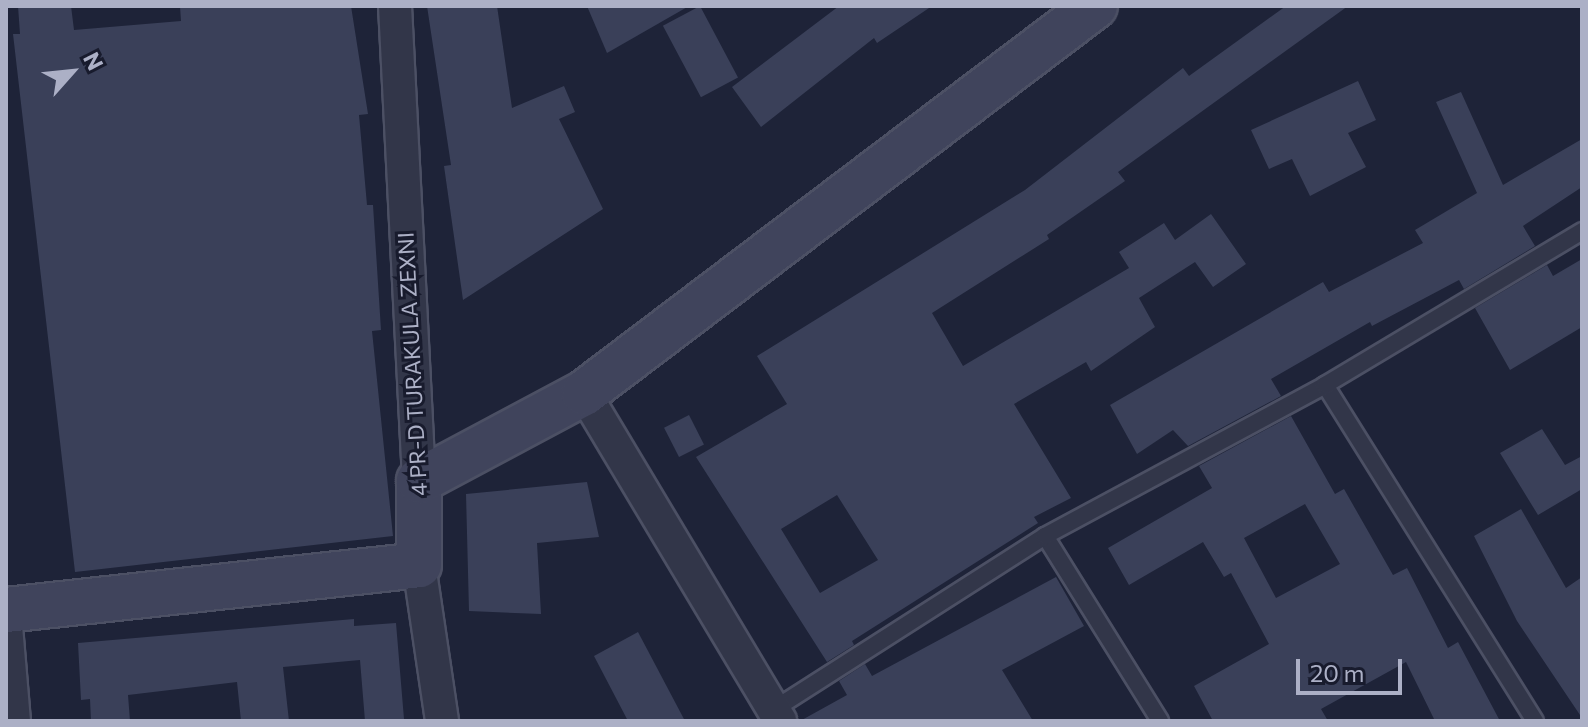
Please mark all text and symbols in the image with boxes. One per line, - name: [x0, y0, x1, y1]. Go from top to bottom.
- north arrow: [32, 32, 112, 112]
- text: N: [78, 47, 110, 74]
- street label: 4 PR-D TURAKULA ZEXNI: [392, 231, 432, 497]
- scale bar: [1300, 643, 1406, 693]
- text: 20 m: [1310, 658, 1364, 687]

